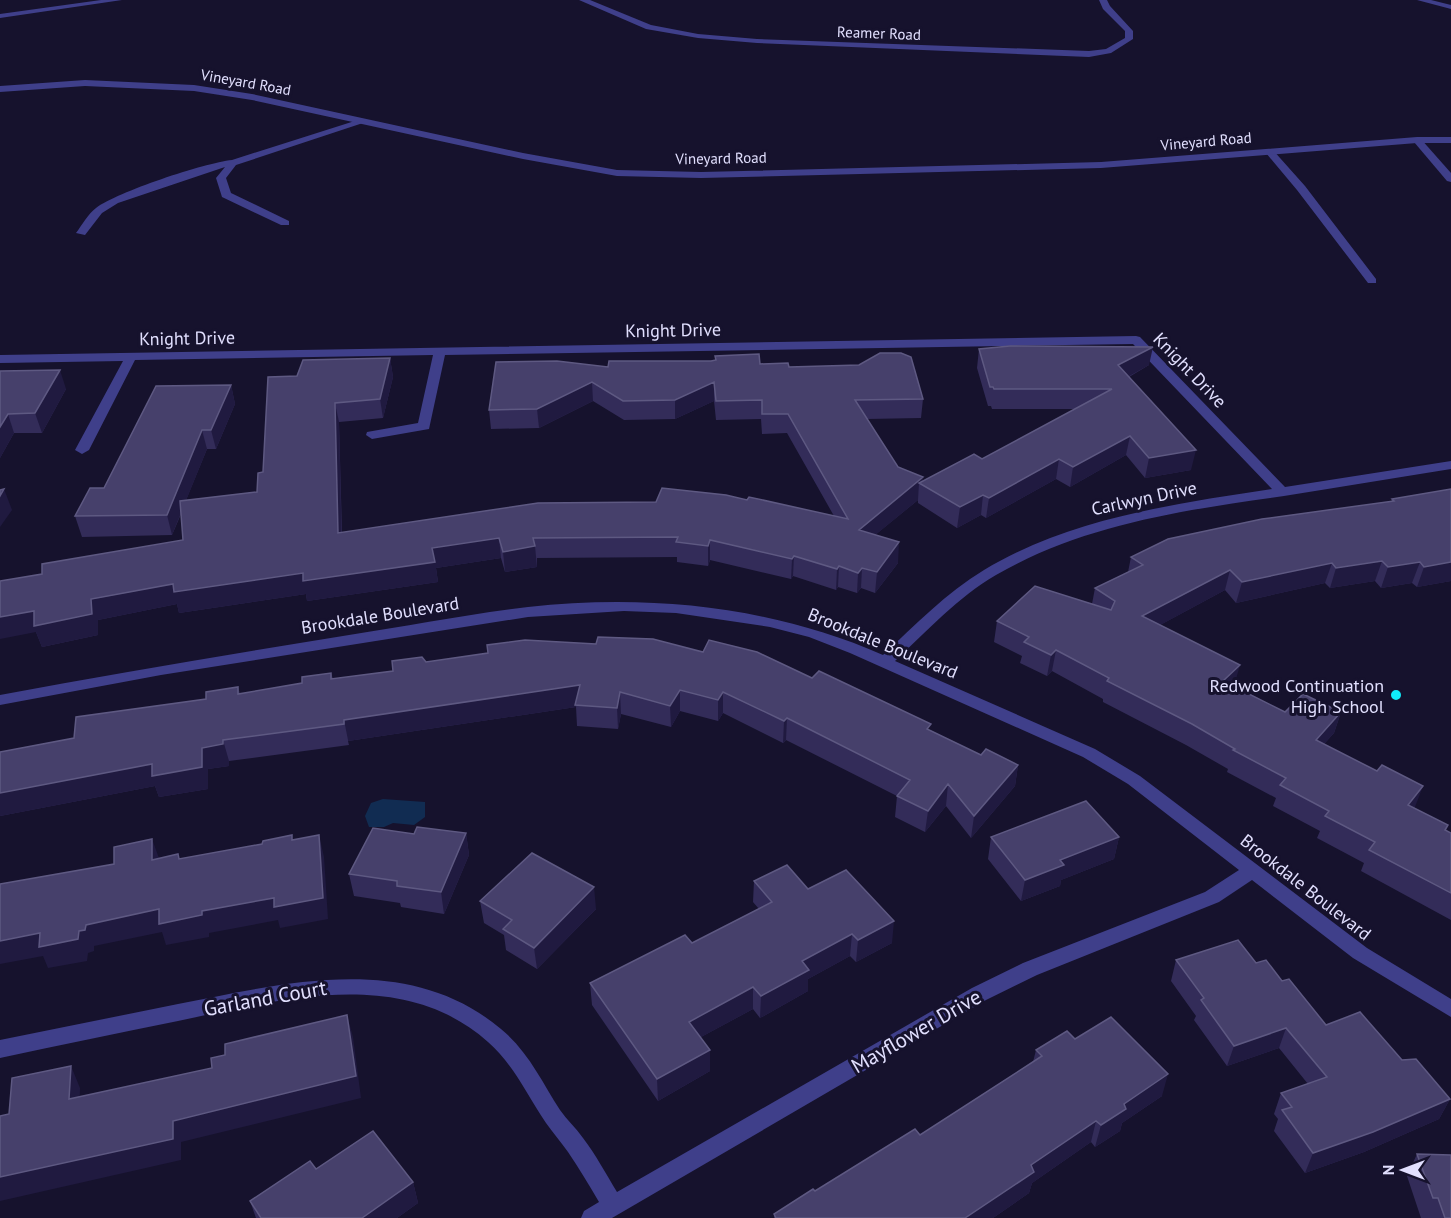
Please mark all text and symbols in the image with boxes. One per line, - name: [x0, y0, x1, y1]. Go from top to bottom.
- street label: Reamer Road: [837, 22, 921, 44]
- street label: Vineyard Road: [198, 65, 293, 99]
- street label: Vineyard Road: [1159, 128, 1252, 155]
- street label: Vineyard Road: [674, 148, 767, 168]
- street label: Knight Drive: [625, 318, 721, 342]
- street label: Knight Drive: [139, 326, 235, 350]
- street label: Knight Drive: [1148, 328, 1232, 412]
- street label: Carlwyn Drive: [1089, 476, 1199, 520]
- street label: Brookdale Boulevard: [299, 591, 461, 639]
- street label: Brookdale Boulevard: [805, 602, 961, 684]
- place label: Redwood Continuation High School: [1210, 674, 1385, 718]
- marker: Redwood Continuation High School: [1389, 688, 1403, 702]
- street label: Brookdale Boulevard: [1236, 829, 1376, 945]
- street label: Garland Court: [202, 974, 328, 1022]
- street label: Mayflower Drive: [846, 983, 986, 1079]
- north arrow: [1373, 1140, 1433, 1200]
- text: N: [1378, 1165, 1398, 1175]

